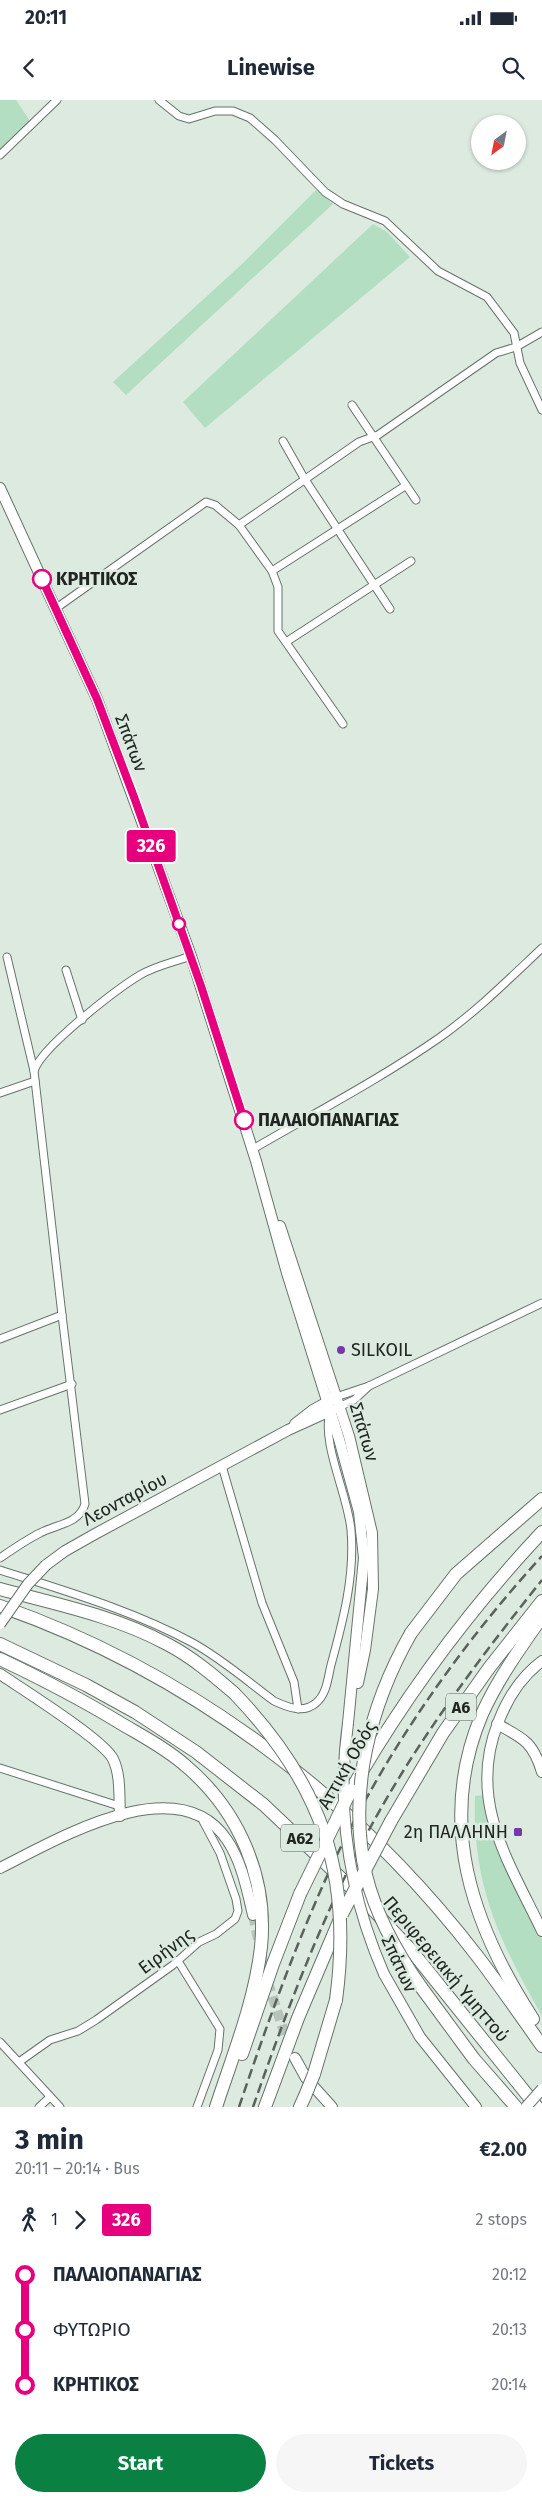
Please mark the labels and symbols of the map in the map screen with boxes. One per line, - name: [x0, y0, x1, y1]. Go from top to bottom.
- north arrow: [471, 115, 526, 170]
- place label: ΚΡΗΤΙΚΟΣ: [56, 568, 137, 590]
- marker: ΚΡΗΤΙΚΟΣ: [32, 569, 52, 589]
- street label: Σπάτων: [110, 711, 152, 775]
- line badge: 326: [122, 830, 180, 862]
- unlabelled marker: [172, 917, 186, 931]
- place label: ΠΑΛΑΙΟΠΑΝΑΓΙΑΣ: [258, 1109, 399, 1131]
- marker: ΠΑΛΑΙΟΠΑΝΑΓΙΑΣ: [234, 1110, 254, 1130]
- place label: SILKOIL: [351, 1339, 412, 1361]
- marker: SILKOIL: [335, 1344, 347, 1356]
- street label: Σπάτων: [345, 1400, 383, 1464]
- street label: Λεονταρίου: [79, 1468, 171, 1530]
- road number: Α6: [446, 1694, 476, 1720]
- street label: Αττική Οδός: [313, 1717, 381, 1813]
- place label: 2η ΠΑΛΛΗΝΗ: [404, 1821, 508, 1843]
- road number: Α62: [281, 1825, 319, 1852]
- marker: 2η ΠΑΛΛΗΝΗ: [512, 1826, 524, 1838]
- street label: Περιφερειακή Υμηττού: [378, 1891, 514, 2047]
- street label: Ειρήνης: [134, 1923, 198, 1979]
- street label: Σπάτων: [376, 1932, 422, 1996]

